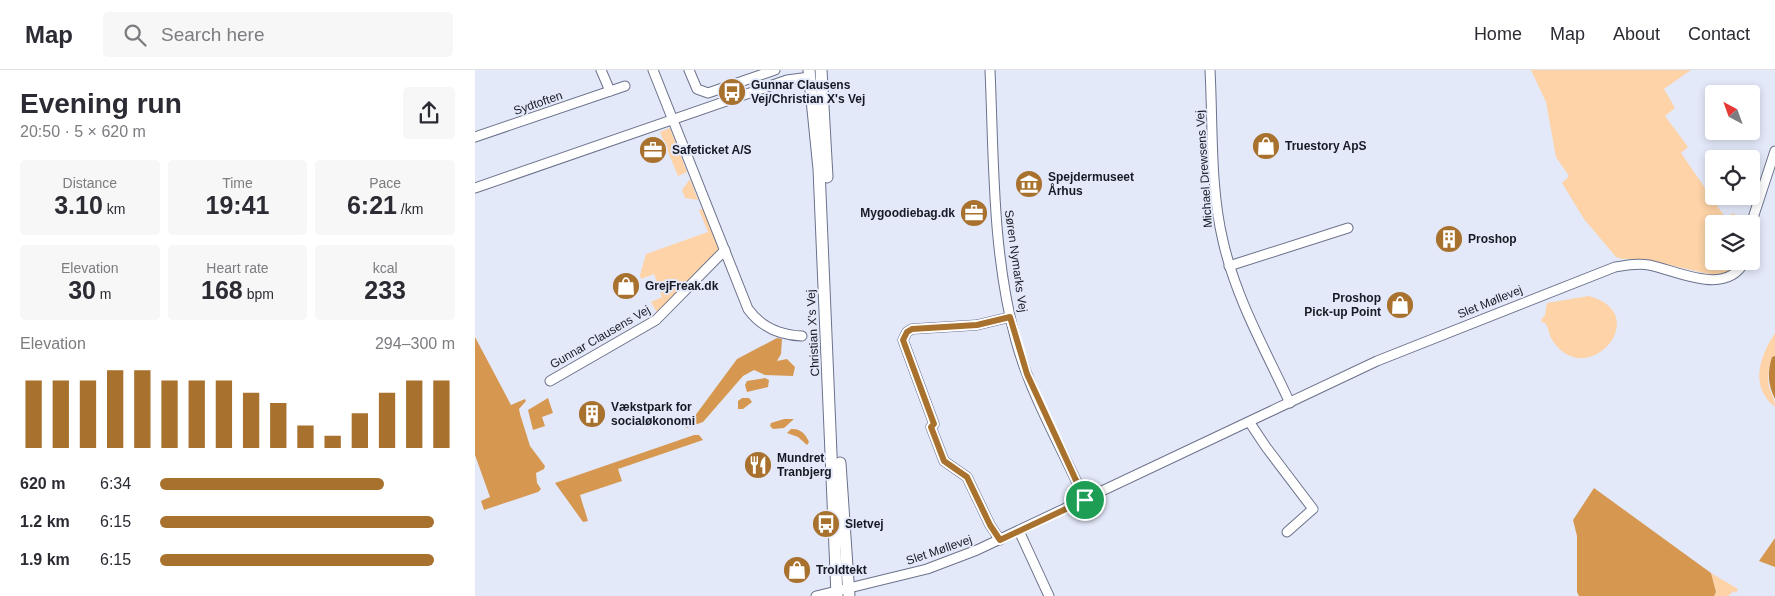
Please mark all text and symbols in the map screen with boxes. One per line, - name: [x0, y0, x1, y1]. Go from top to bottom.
- search box: [103, 12, 453, 57]
- text: Map: [25, 21, 73, 48]
- icon: search: [121, 21, 149, 49]
- text: Search here: [161, 24, 265, 45]
- text: Home: [1474, 24, 1522, 44]
- text: Map: [1550, 24, 1585, 44]
- text: About: [1613, 24, 1660, 44]
- text: Contact: [1688, 24, 1750, 44]
- bus stop icon: Gunnar Clausens Vej/Christian X's Vej: [717, 77, 747, 107]
- place label: Gunnar Clausens Vej/Christian X's Vej: [751, 78, 865, 106]
- north arrow: [1705, 85, 1760, 140]
- map controls: [1705, 85, 1760, 270]
- button: share: [403, 87, 455, 139]
- text: Evening run: [20, 88, 182, 119]
- street label: Sydtoften: [512, 88, 564, 118]
- street label: Michael Drewsens Vej: [1193, 110, 1215, 228]
- text: 20:50 · 5 × 620 m: [20, 123, 146, 140]
- shop icon: Truestory ApS: [1251, 131, 1281, 161]
- office icon: Safeticket A/S: [638, 135, 668, 165]
- place label: Truestory ApS: [1285, 139, 1367, 153]
- place label: Safeticket A/S: [672, 143, 752, 157]
- button: locate: [1705, 150, 1760, 205]
- museum icon: Spejdermuseet Århus: [1014, 169, 1044, 199]
- place label: Spejdermuseet Århus: [1048, 170, 1134, 198]
- text: Distance: [63, 175, 117, 191]
- text: Time: [222, 175, 253, 191]
- text: Pace: [369, 175, 401, 191]
- text: 3.10: [54, 191, 103, 219]
- text: 19:41: [206, 191, 269, 219]
- text: 6:21: [347, 191, 397, 219]
- office icon: Mygoodiebag.dk: [959, 198, 989, 228]
- text: km: [103, 201, 125, 217]
- text: /km: [397, 201, 423, 217]
- place label: Mygoodiebag.dk: [860, 206, 955, 220]
- street label: Søren Nymarks Vej: [1002, 209, 1030, 313]
- button: layers: [1705, 215, 1760, 270]
- building icon: Proshop: [1434, 224, 1464, 254]
- place label: Proshop: [1468, 232, 1517, 246]
- text: Elevation: [61, 260, 119, 276]
- text: Heart rate: [206, 260, 269, 276]
- text: kcal: [373, 260, 398, 276]
- shop icon: GrejFreak.dk: [611, 271, 641, 301]
- text: 30: [68, 276, 96, 304]
- text: 168: [201, 276, 243, 304]
- text: 233: [364, 276, 406, 304]
- place label: GrejFreak.dk: [645, 279, 719, 293]
- street label: Slet Møllevej: [1456, 283, 1524, 321]
- text: m: [96, 286, 112, 302]
- text: bpm: [243, 286, 274, 302]
- street label: Christian X's Vej: [804, 289, 822, 377]
- shop icon: Proshop Pick-up Point: [1385, 290, 1415, 320]
- place label: Proshop Pick-up Point: [1304, 291, 1381, 319]
- street label: Gunnar Clausens Vej: [547, 303, 653, 371]
- text: Elevation: [20, 335, 86, 352]
- text: 294–300 m: [375, 335, 455, 352]
- building icon: Vækstpark for socialøkonomi: [577, 399, 607, 429]
- place label: Vækstpark for socialøkonomi: [611, 400, 695, 428]
- restaurant icon: Mundret Tranbjerg: [743, 450, 773, 480]
- place label: Mundret Tranbjerg: [777, 451, 832, 479]
- text: 620 m: [20, 475, 65, 492]
- text: 6:34: [100, 475, 131, 492]
- pin: [1064, 479, 1106, 521]
- icon: arrive: [1071, 486, 1099, 514]
- bus stop icon: Sletvej: [811, 509, 841, 539]
- text: 1.2 km: [20, 513, 70, 530]
- text: 6:15: [100, 513, 131, 530]
- place label: Sletvej: [845, 517, 884, 531]
- street label: Slet Møllevej: [904, 532, 974, 568]
- text: 1.9 km: [20, 551, 70, 568]
- text: 6:15: [100, 551, 131, 568]
- shop icon: Troldtekt: [782, 555, 812, 585]
- place label: Troldtekt: [816, 563, 867, 577]

